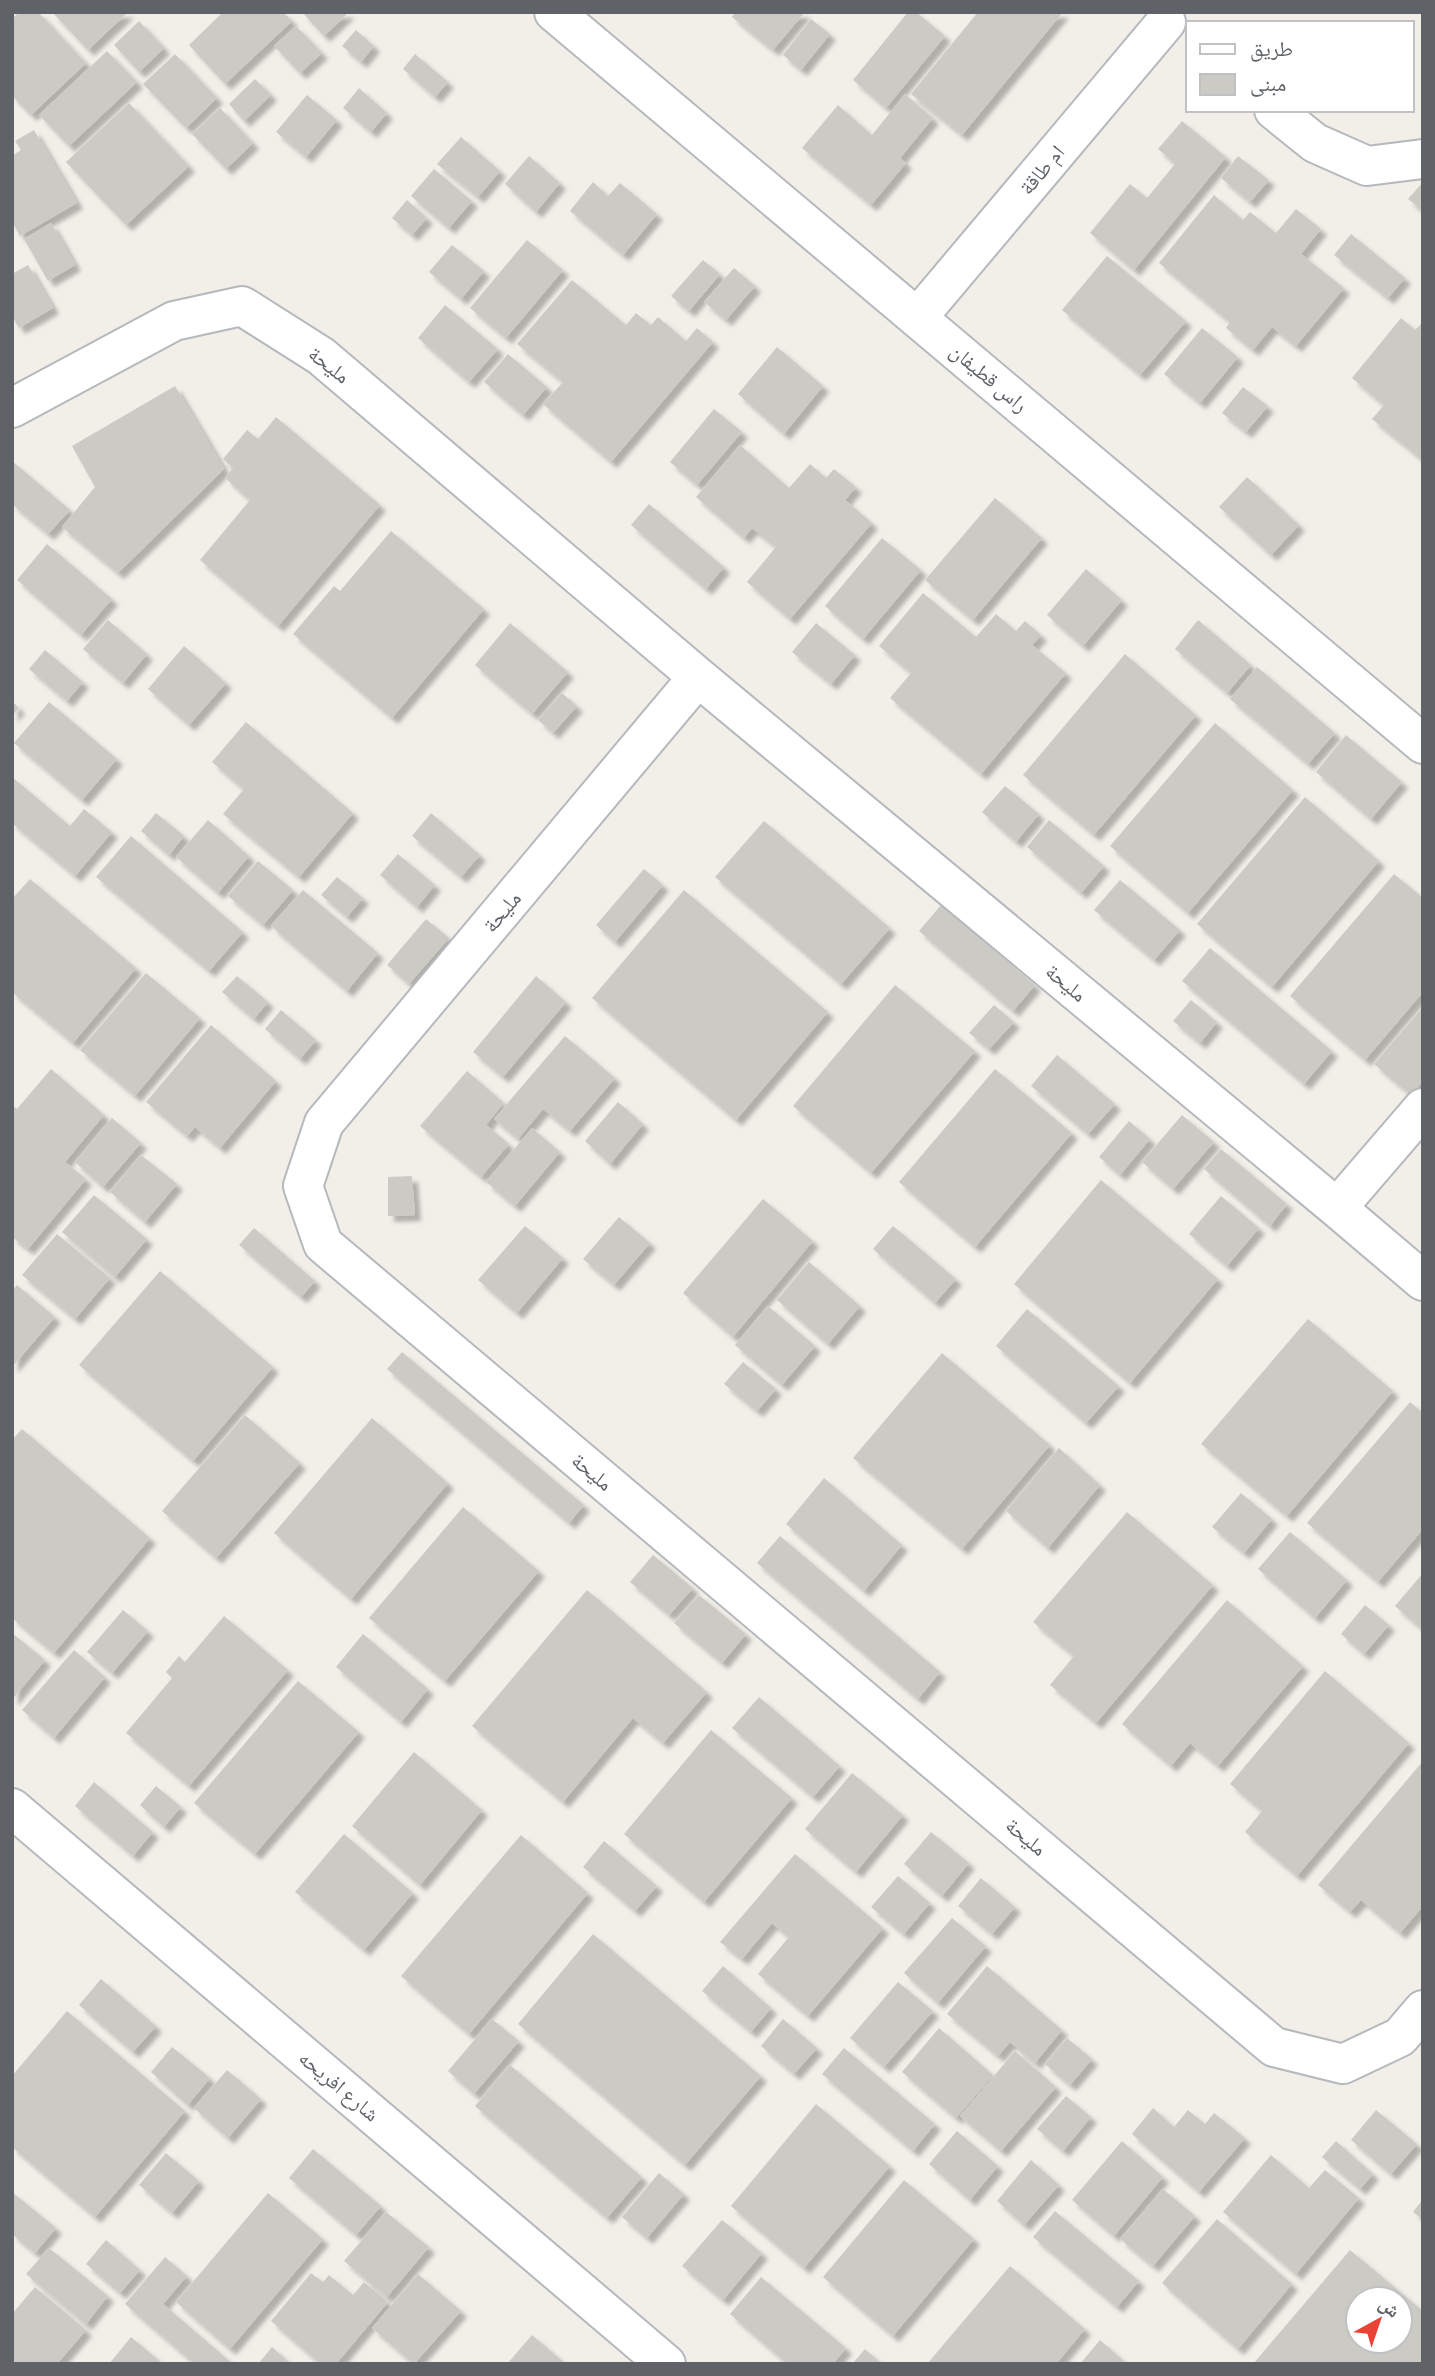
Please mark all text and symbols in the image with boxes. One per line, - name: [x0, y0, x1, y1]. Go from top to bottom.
- legend: [1186, 21, 1414, 112]
- text: طريق: [1250, 34, 1293, 62]
- text: مبنى: [1250, 69, 1286, 97]
- street label: ام طاقة: [1012, 139, 1071, 201]
- street label: راس قطيفان: [945, 336, 1035, 418]
- street label: مليحة: [303, 339, 356, 389]
- street label: مليحة: [476, 885, 527, 938]
- street label: مليحة: [1040, 957, 1093, 1008]
- street label: مليحة: [566, 1446, 619, 1497]
- street label: مليحة: [1000, 1811, 1053, 1862]
- street label: شارع افريحه: [293, 2043, 386, 2127]
- north arrow: [1344, 2285, 1414, 2355]
- text: ش: [1374, 2291, 1406, 2323]

